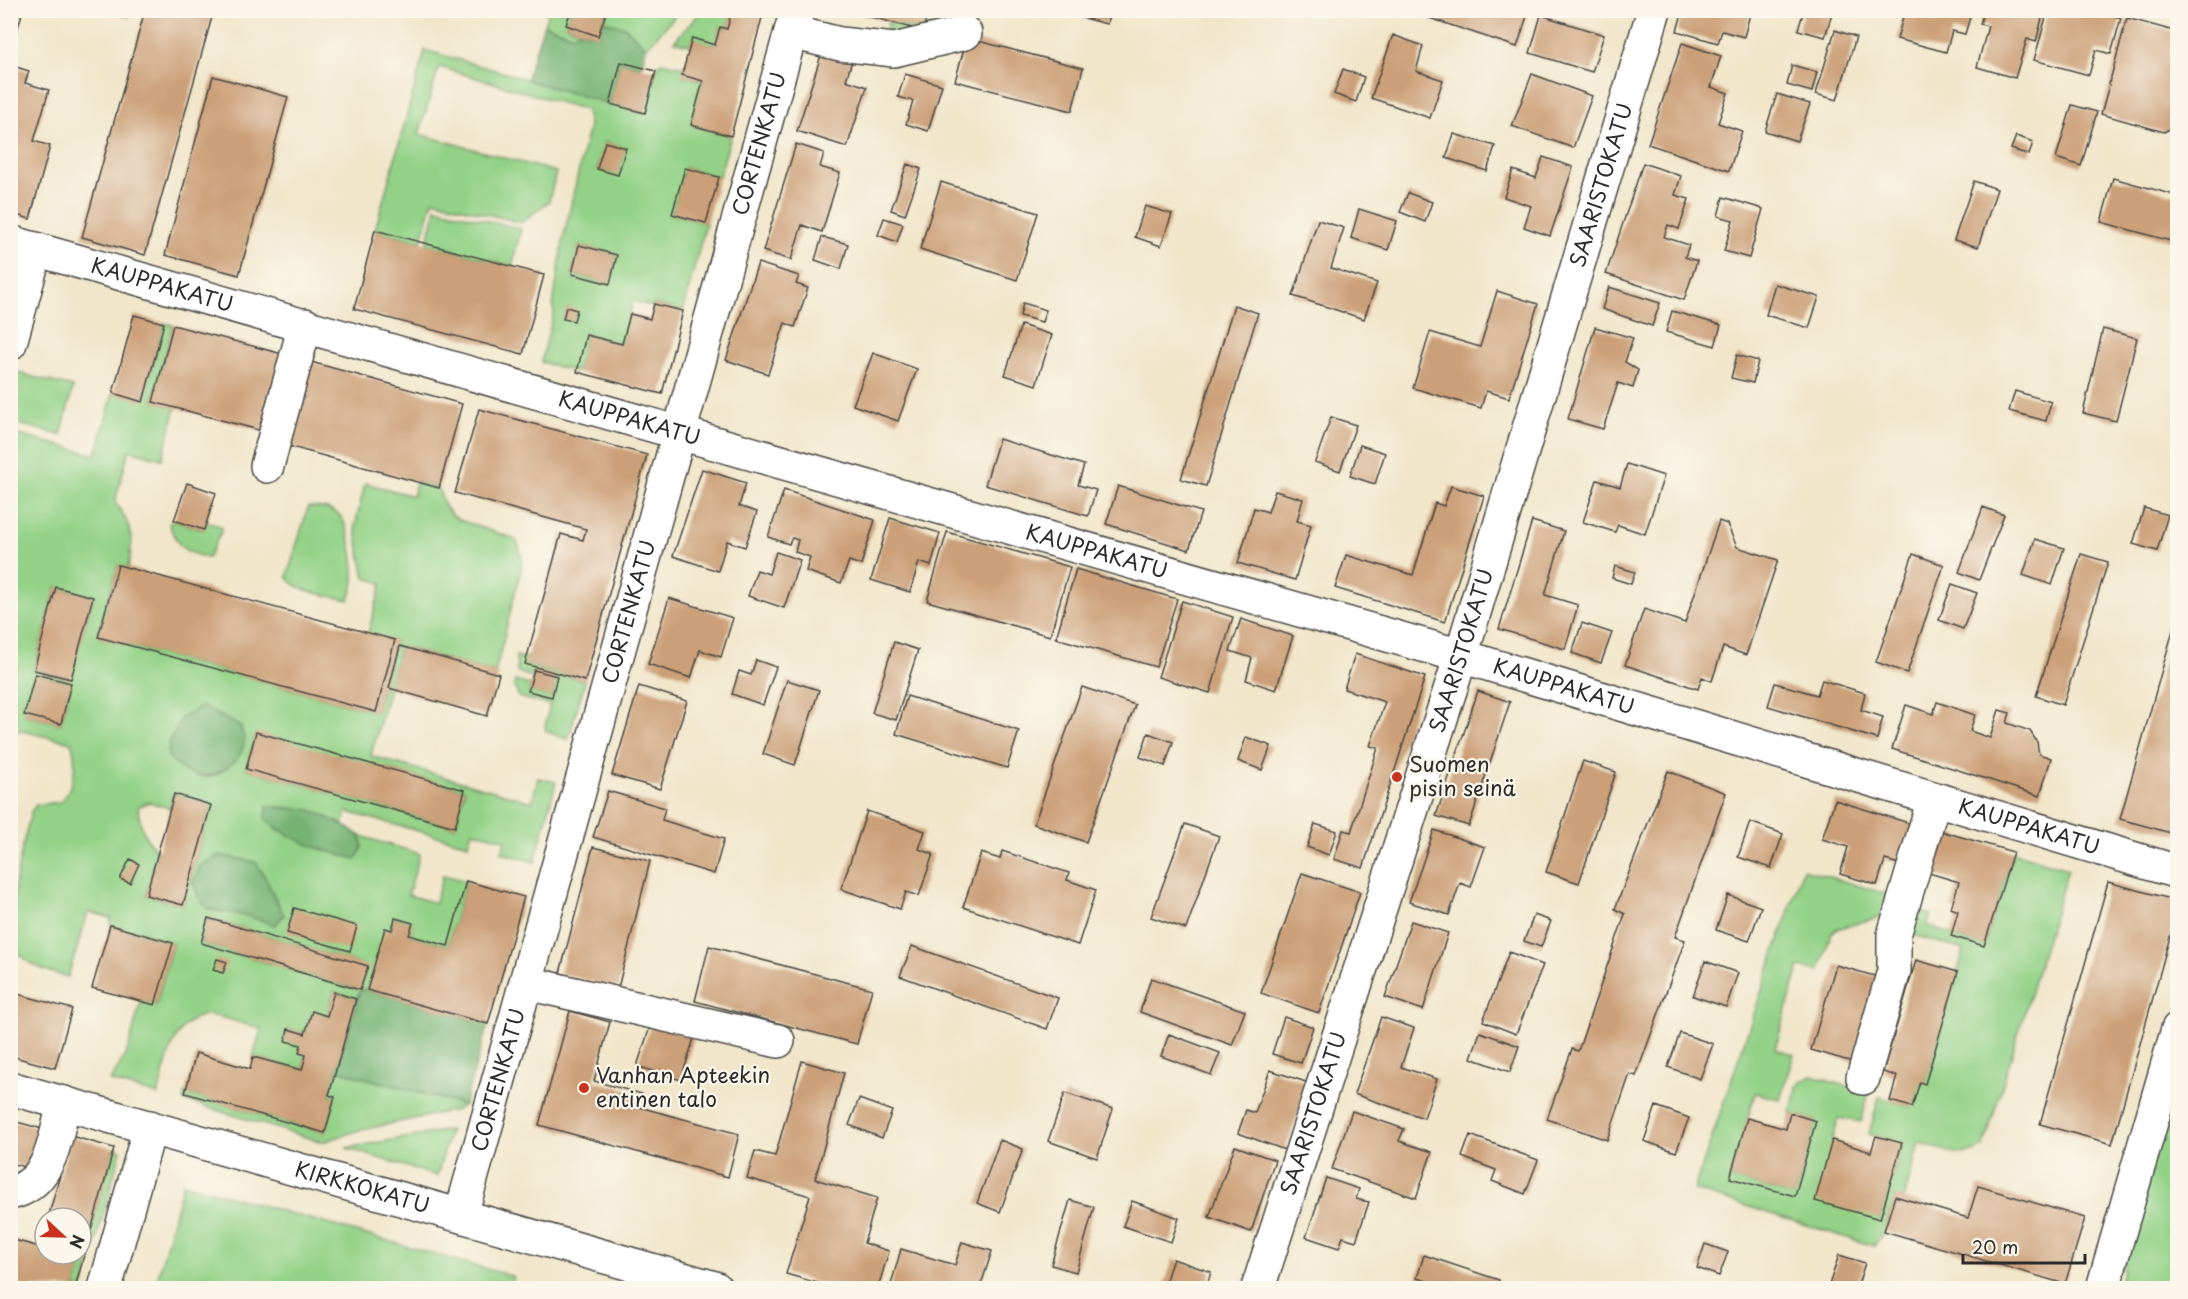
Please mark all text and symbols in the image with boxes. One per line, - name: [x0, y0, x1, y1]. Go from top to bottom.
- street label: CORTENKATU: [723, 68, 793, 219]
- street label: SAARISTOKATU: [1560, 99, 1639, 271]
- street label: KAUPPAKATU: [88, 248, 237, 319]
- street label: KAUPPAKATU: [555, 381, 705, 452]
- street label: KAUPPAKATU: [1022, 515, 1172, 586]
- street label: CORTENKATU: [592, 536, 662, 687]
- street label: SAARISTOKATU: [1419, 564, 1500, 736]
- street label: KAUPPAKATU: [1489, 649, 1639, 721]
- place label: Suomen pisin seinä: [1409, 747, 1517, 803]
- marker: Suomen pisin seinä: [1390, 770, 1404, 784]
- street label: KAUPPAKATU: [1955, 789, 2104, 862]
- street label: CORTENKATU: [461, 1004, 532, 1155]
- street label: SAARISTOKATU: [1271, 1027, 1353, 1199]
- place label: Vanhan Apteekin entinen talo: [596, 1058, 770, 1114]
- marker: Vanhan Apteekin entinen talo: [577, 1081, 591, 1095]
- street label: KIRKKOKATU: [292, 1152, 434, 1220]
- north arrow: [33, 1206, 93, 1266]
- scale bar: [1963, 1227, 2084, 1265]
- text: N: [64, 1232, 91, 1252]
- text: 20 m: [1972, 1233, 2018, 1260]

